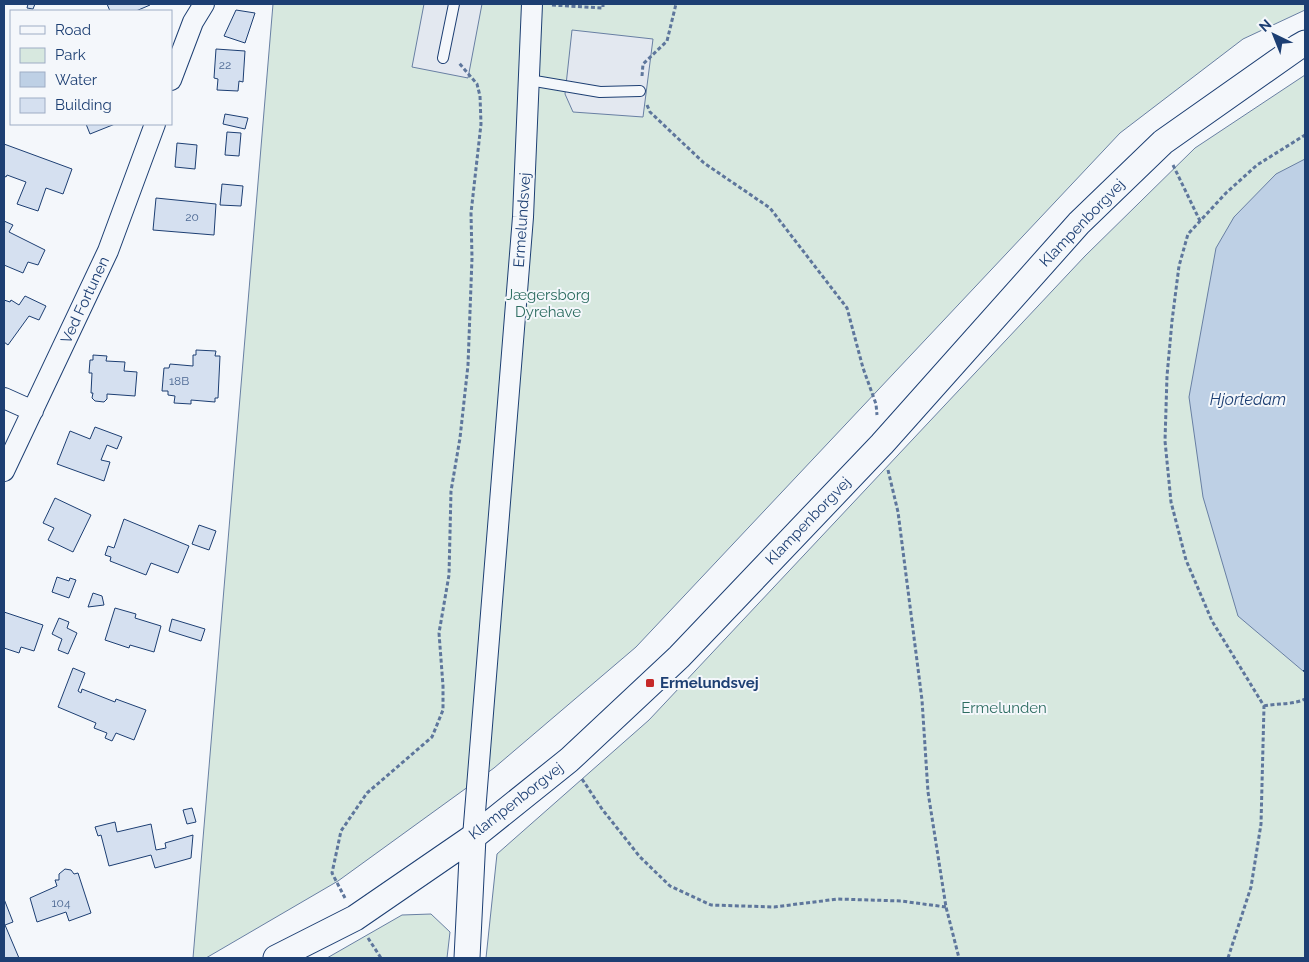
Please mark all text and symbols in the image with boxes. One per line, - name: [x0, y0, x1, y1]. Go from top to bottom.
- legend: [10, 10, 172, 125]
- north arrow: [1249, 10, 1299, 60]
- text: N: [1256, 16, 1274, 35]
- text: Road: [55, 21, 91, 39]
- text: Park: [55, 46, 86, 64]
- house number: 22: [219, 58, 231, 72]
- text: Water: [55, 71, 98, 89]
- text: Building: [55, 96, 112, 114]
- street label: Ermelundsvej: [510, 172, 534, 268]
- street label: Klampenborgvej: [1036, 175, 1128, 271]
- house number: 20: [185, 210, 199, 224]
- street label: Ved Fortunen: [57, 254, 113, 346]
- park label: Jægersborg Dyrehave: [506, 286, 590, 321]
- house number: 18B: [169, 374, 189, 388]
- water label: Hjortedam: [1210, 390, 1286, 409]
- street label: Klampenborgvej: [762, 473, 854, 569]
- place label: Ermelundsvej: [660, 674, 759, 692]
- marker: Ermelundsvej: [644, 677, 656, 689]
- park label: Ermelunden: [961, 699, 1047, 717]
- street label: Klampenborgvej: [465, 759, 567, 843]
- house number: 104: [51, 896, 71, 910]

